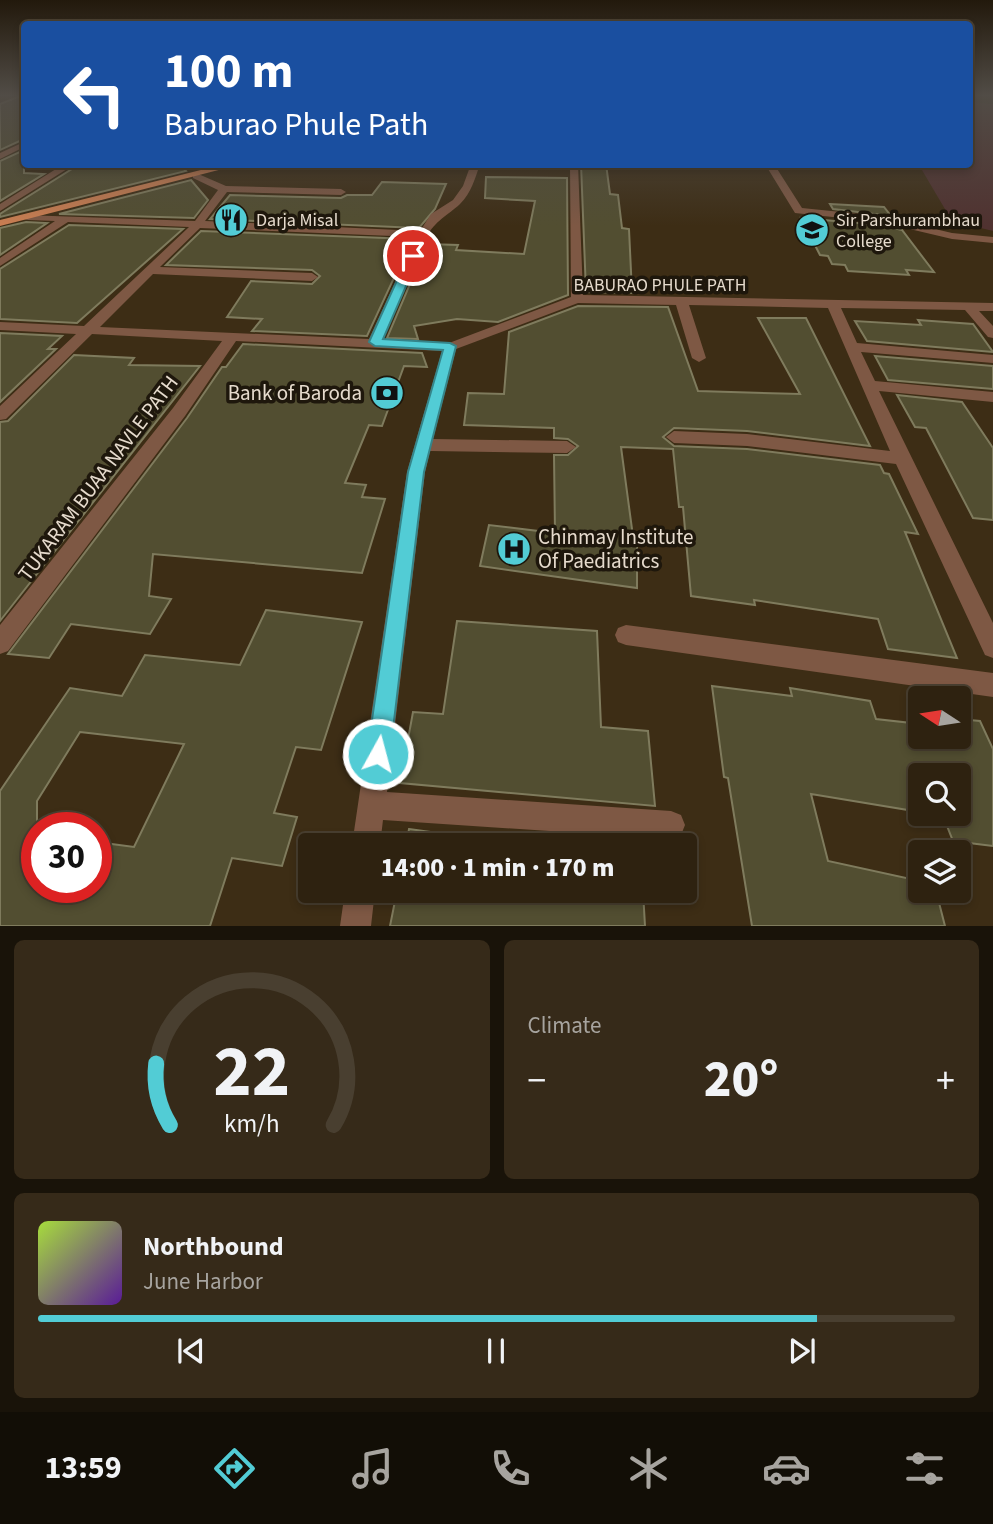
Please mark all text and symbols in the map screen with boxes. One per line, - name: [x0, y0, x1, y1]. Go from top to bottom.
- text: 100 m: [164, 37, 293, 107]
- icon: left: [49, 49, 140, 140]
- text: Baburao Phule Path: [164, 102, 428, 148]
- restaurant icon: Darja Misal: [212, 201, 250, 239]
- place label: Darja Misal: [256, 208, 338, 233]
- place label: Sir Parshurambhau College: [836, 208, 980, 254]
- school or university icon: Sir Parshurambhau College: [793, 211, 831, 249]
- pin: [383, 226, 443, 286]
- icon: arrive: [394, 237, 432, 275]
- street label: BABURAO PHULE PATH: [574, 273, 746, 298]
- street label: TUKARAM BUAA NAVLE PATH: [11, 369, 185, 587]
- bank icon: Bank of Baroda: [368, 374, 406, 412]
- place label: Bank of Baroda: [228, 378, 362, 408]
- place label: Chinmay Institute Of Paediatrics: [538, 522, 693, 576]
- hospital icon: Chinmay Institute Of Paediatrics: [495, 530, 533, 568]
- north arrow: [908, 686, 971, 749]
- map controls: [908, 686, 971, 903]
- position arrow: [341, 717, 415, 791]
- button: search: [908, 763, 971, 826]
- speed limit sign: 30: [21, 812, 112, 903]
- button: layers: [908, 840, 971, 903]
- text: 14:00 · 1 min · 170 m: [381, 849, 614, 886]
- text: Climate: [528, 1009, 601, 1042]
- text: 22: [213, 1021, 290, 1125]
- text: 20°: [704, 1043, 779, 1117]
- text: −: [528, 1054, 546, 1108]
- text: +: [936, 1054, 955, 1108]
- text: km/h: [224, 1106, 280, 1142]
- text: Northbound: [143, 1228, 284, 1265]
- text: June Harbor: [143, 1265, 263, 1298]
- icon: previous: [172, 1332, 210, 1370]
- icon: pause: [477, 1332, 515, 1370]
- icon: next: [783, 1332, 821, 1370]
- icon: directions: [210, 1444, 259, 1493]
- icon: music: [348, 1444, 397, 1493]
- icon: phone: [486, 1444, 535, 1493]
- icon: climate: [624, 1444, 673, 1493]
- icon: car: [762, 1444, 811, 1493]
- icon: filters: [900, 1444, 949, 1493]
- text: 13:59: [44, 1445, 122, 1491]

